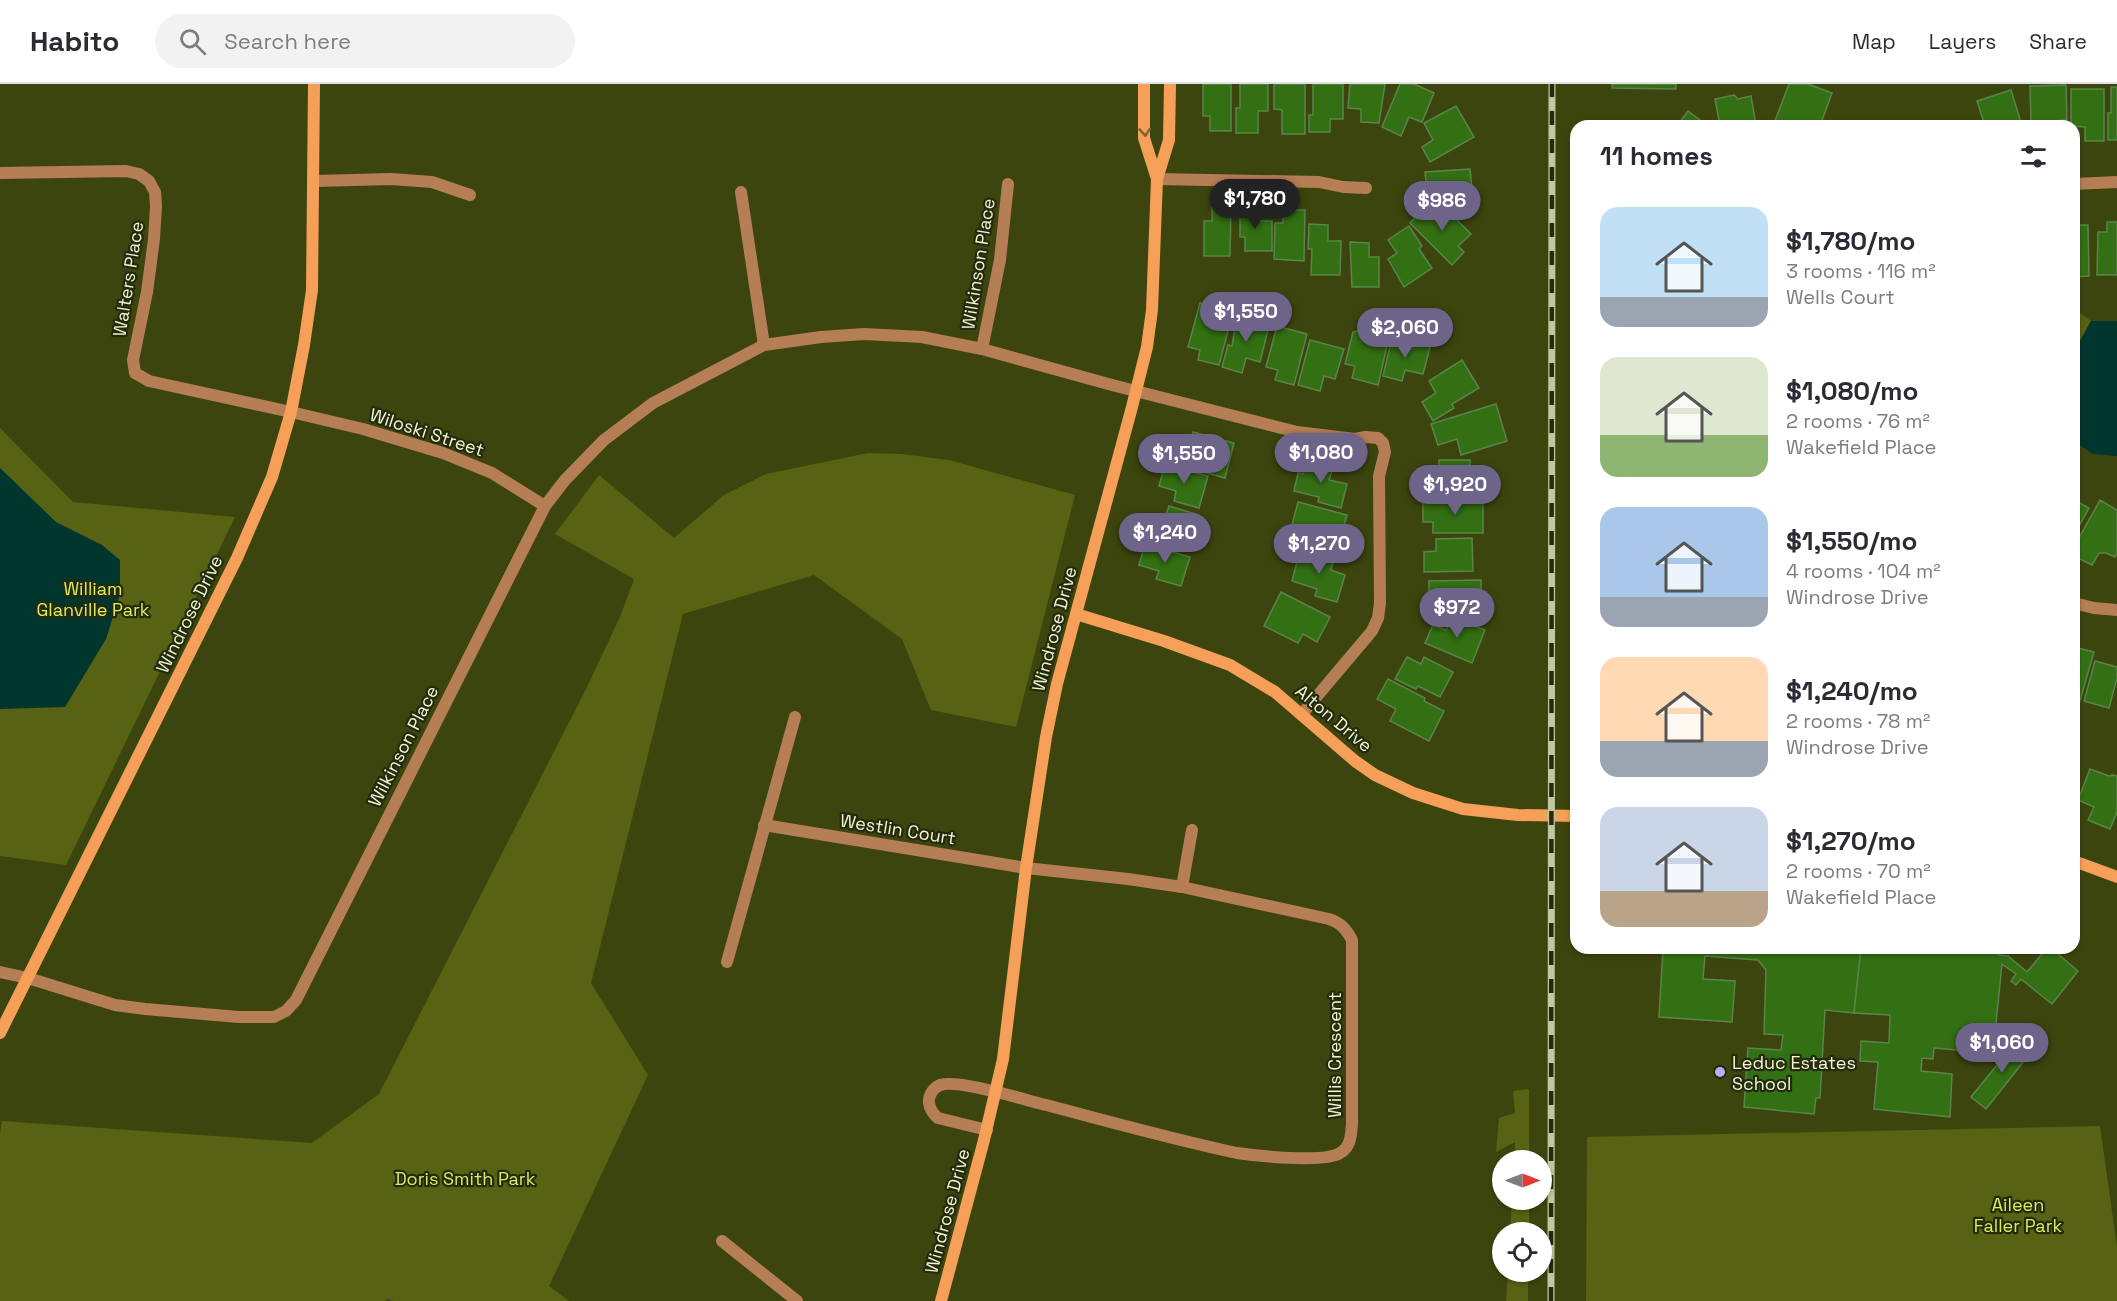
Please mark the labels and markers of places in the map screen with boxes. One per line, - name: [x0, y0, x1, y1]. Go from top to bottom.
- pin: $1,780: [1206, 179, 1304, 230]
- pin: $986: [1406, 181, 1478, 232]
- pin: $1,550: [1197, 292, 1295, 343]
- pin: $2,060: [1356, 308, 1454, 359]
- pin: $1,080: [1272, 433, 1370, 484]
- pin: $1,550: [1135, 434, 1233, 485]
- pin: $1,920: [1406, 465, 1504, 516]
- pin: $1,240: [1116, 513, 1214, 564]
- pin: $1,270: [1270, 524, 1368, 575]
- pin: $972: [1421, 588, 1493, 639]
- pin: $1,060: [1953, 1023, 2051, 1074]
- place label: Leduc Estates School: [1732, 1051, 1856, 1095]
- marker: Leduc Estates School: [1713, 1065, 1727, 1079]

